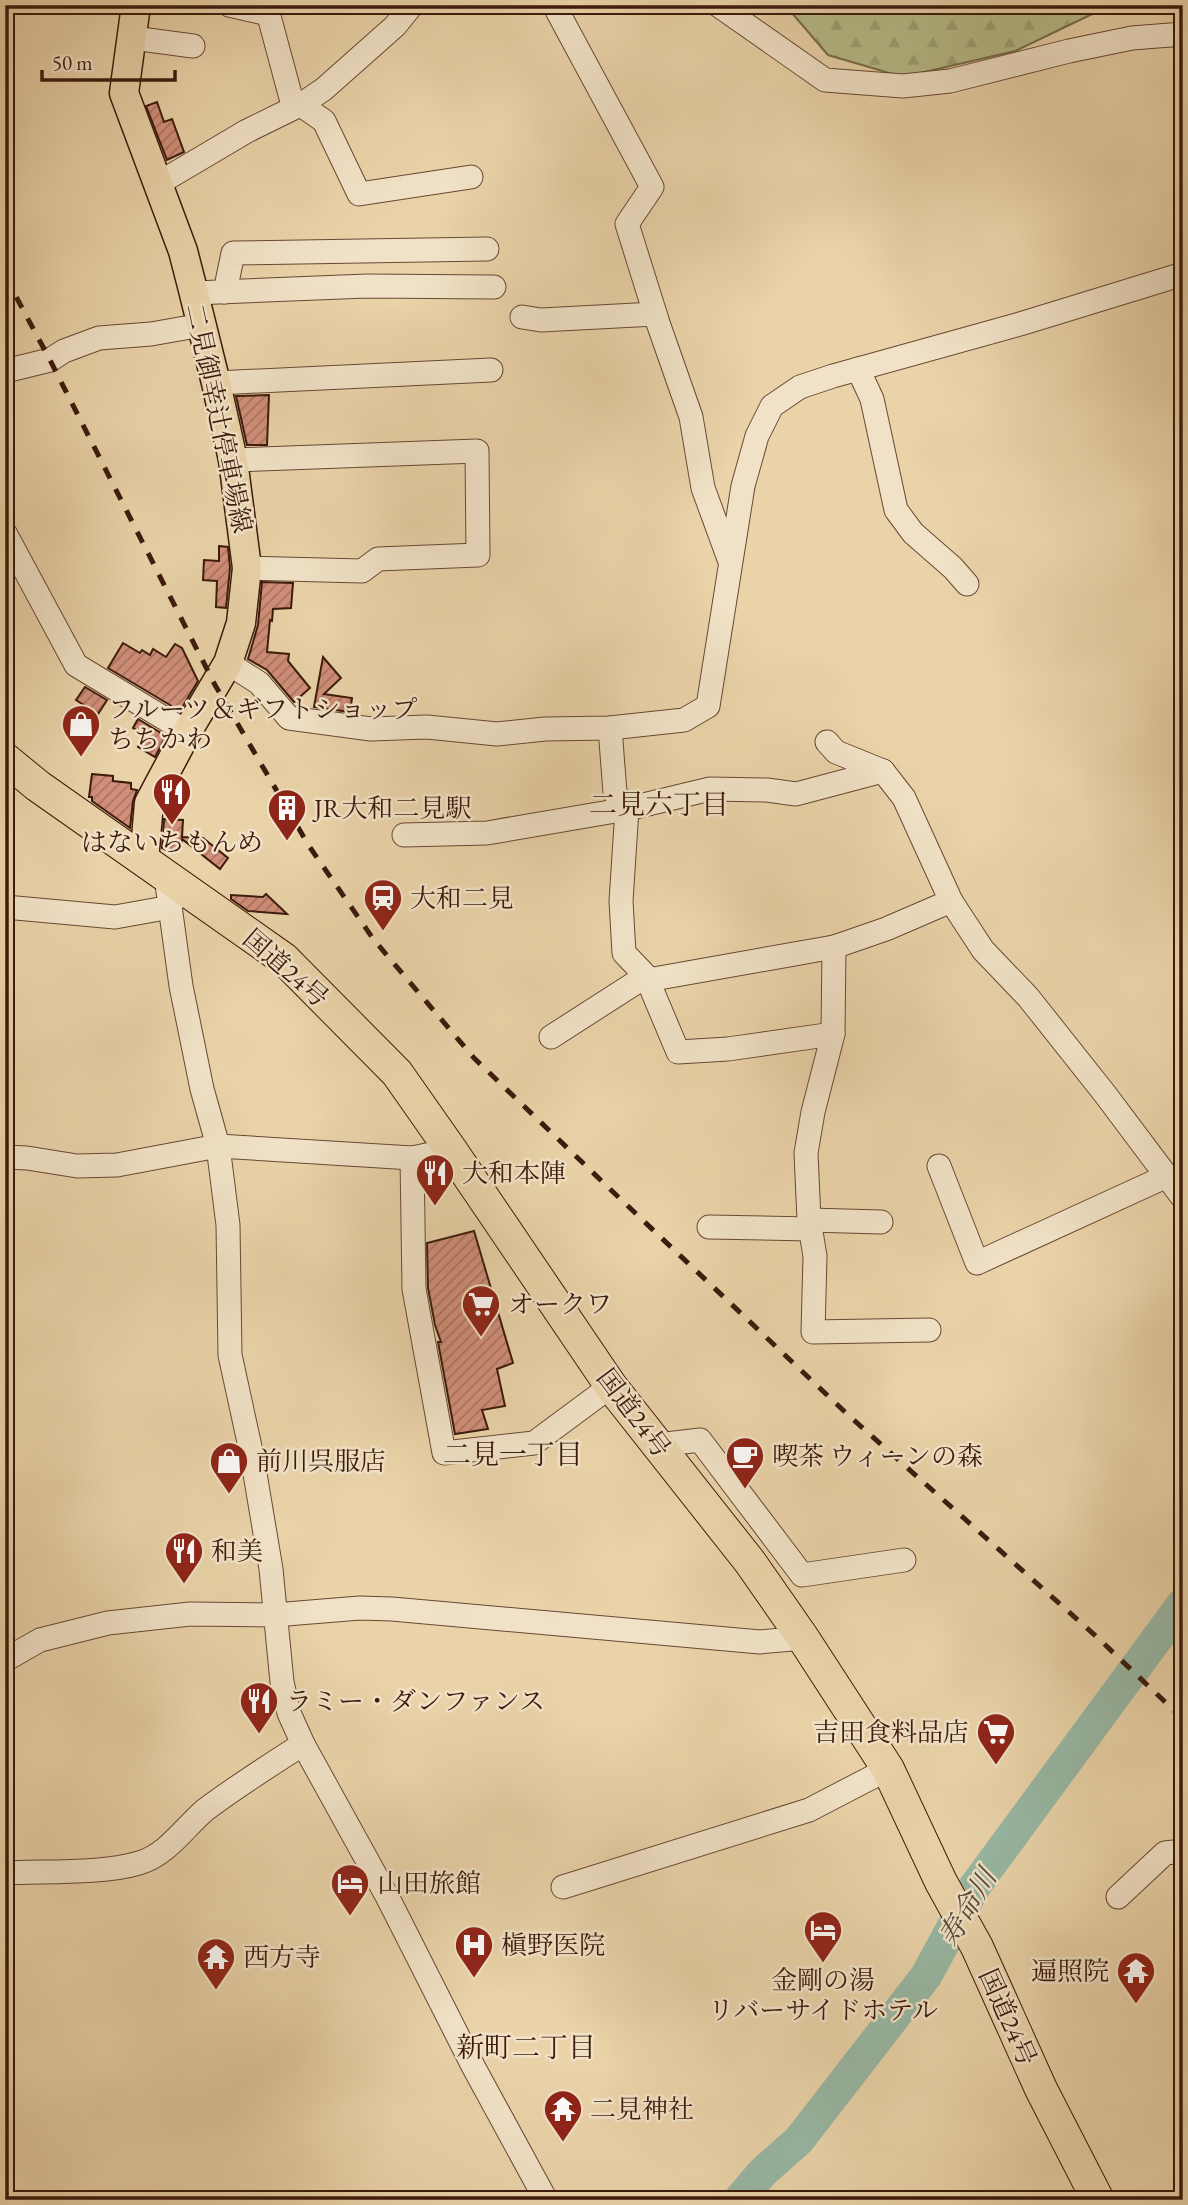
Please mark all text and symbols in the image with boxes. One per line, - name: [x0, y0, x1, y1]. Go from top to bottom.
- scale bar: [42, 38, 175, 82]
- text: 50 m: [52, 49, 93, 76]
- street label: 二見御幸辻停車場線: [178, 300, 260, 536]
- place label: フルーツ＆ギフトショップ ちちかわ: [108, 692, 417, 756]
- shop icon: フルーツ＆ギフトショップ ちちかわ: [60, 703, 102, 758]
- restaurant icon: はないちもんめ: [151, 771, 193, 826]
- district label: 二見六丁目: [589, 786, 729, 822]
- building icon: JR大和二見駅: [266, 787, 308, 842]
- place label: JR大和二見駅: [312, 791, 471, 825]
- place label: はないちもんめ: [81, 825, 263, 859]
- station icon: 大和二見: [362, 877, 404, 932]
- place label: 大和二見: [410, 881, 514, 915]
- street label: 国道24号: [236, 921, 336, 1015]
- restaurant icon: 大和本陣: [414, 1152, 456, 1207]
- place label: 大和本陣: [462, 1156, 566, 1190]
- supermarket icon: オークワ: [460, 1283, 502, 1338]
- place label: オークワ: [508, 1287, 612, 1321]
- street label: 国道24号: [589, 1362, 679, 1464]
- cafe icon: 喫茶 ウィーンの森: [724, 1435, 766, 1490]
- district label: 二見一丁目: [443, 1436, 583, 1472]
- place label: 喫茶 ウィーンの森: [772, 1439, 983, 1473]
- shop icon: 前川呉服店: [208, 1440, 250, 1495]
- place label: 前川呉服店: [256, 1444, 386, 1478]
- restaurant icon: 和美: [163, 1530, 205, 1585]
- place label: 和美: [211, 1534, 263, 1568]
- restaurant icon: ラミー・ダンファンス: [238, 1680, 280, 1735]
- place label: ラミー・ダンファンス: [286, 1684, 545, 1718]
- supermarket icon: 吉田食料品店: [975, 1711, 1017, 1766]
- place label: 吉田食料品店: [813, 1715, 969, 1749]
- water label: 寿命川: [930, 1859, 1006, 1952]
- hotel icon: 山田旅館: [329, 1862, 371, 1917]
- place label: 山田旅館: [377, 1866, 481, 1900]
- hotel icon: 金剛の湯 リバーサイドホテル: [802, 1909, 844, 1964]
- hospital icon: 槇野医院: [453, 1924, 495, 1979]
- place label: 槇野医院: [501, 1928, 605, 1962]
- temple icon: 西方寺: [195, 1936, 237, 1991]
- place label: 西方寺: [243, 1940, 321, 1974]
- temple icon: 遍照院: [1115, 1950, 1157, 2005]
- place label: 遍照院: [1031, 1954, 1109, 1988]
- place label: 金剛の湯 リバーサイドホテル: [708, 1963, 938, 2027]
- street label: 国道24号: [972, 1963, 1044, 2071]
- district label: 新町二丁目: [456, 2029, 596, 2065]
- temple icon: 二見神社: [542, 2088, 584, 2143]
- place label: 二見神社: [590, 2092, 694, 2126]

